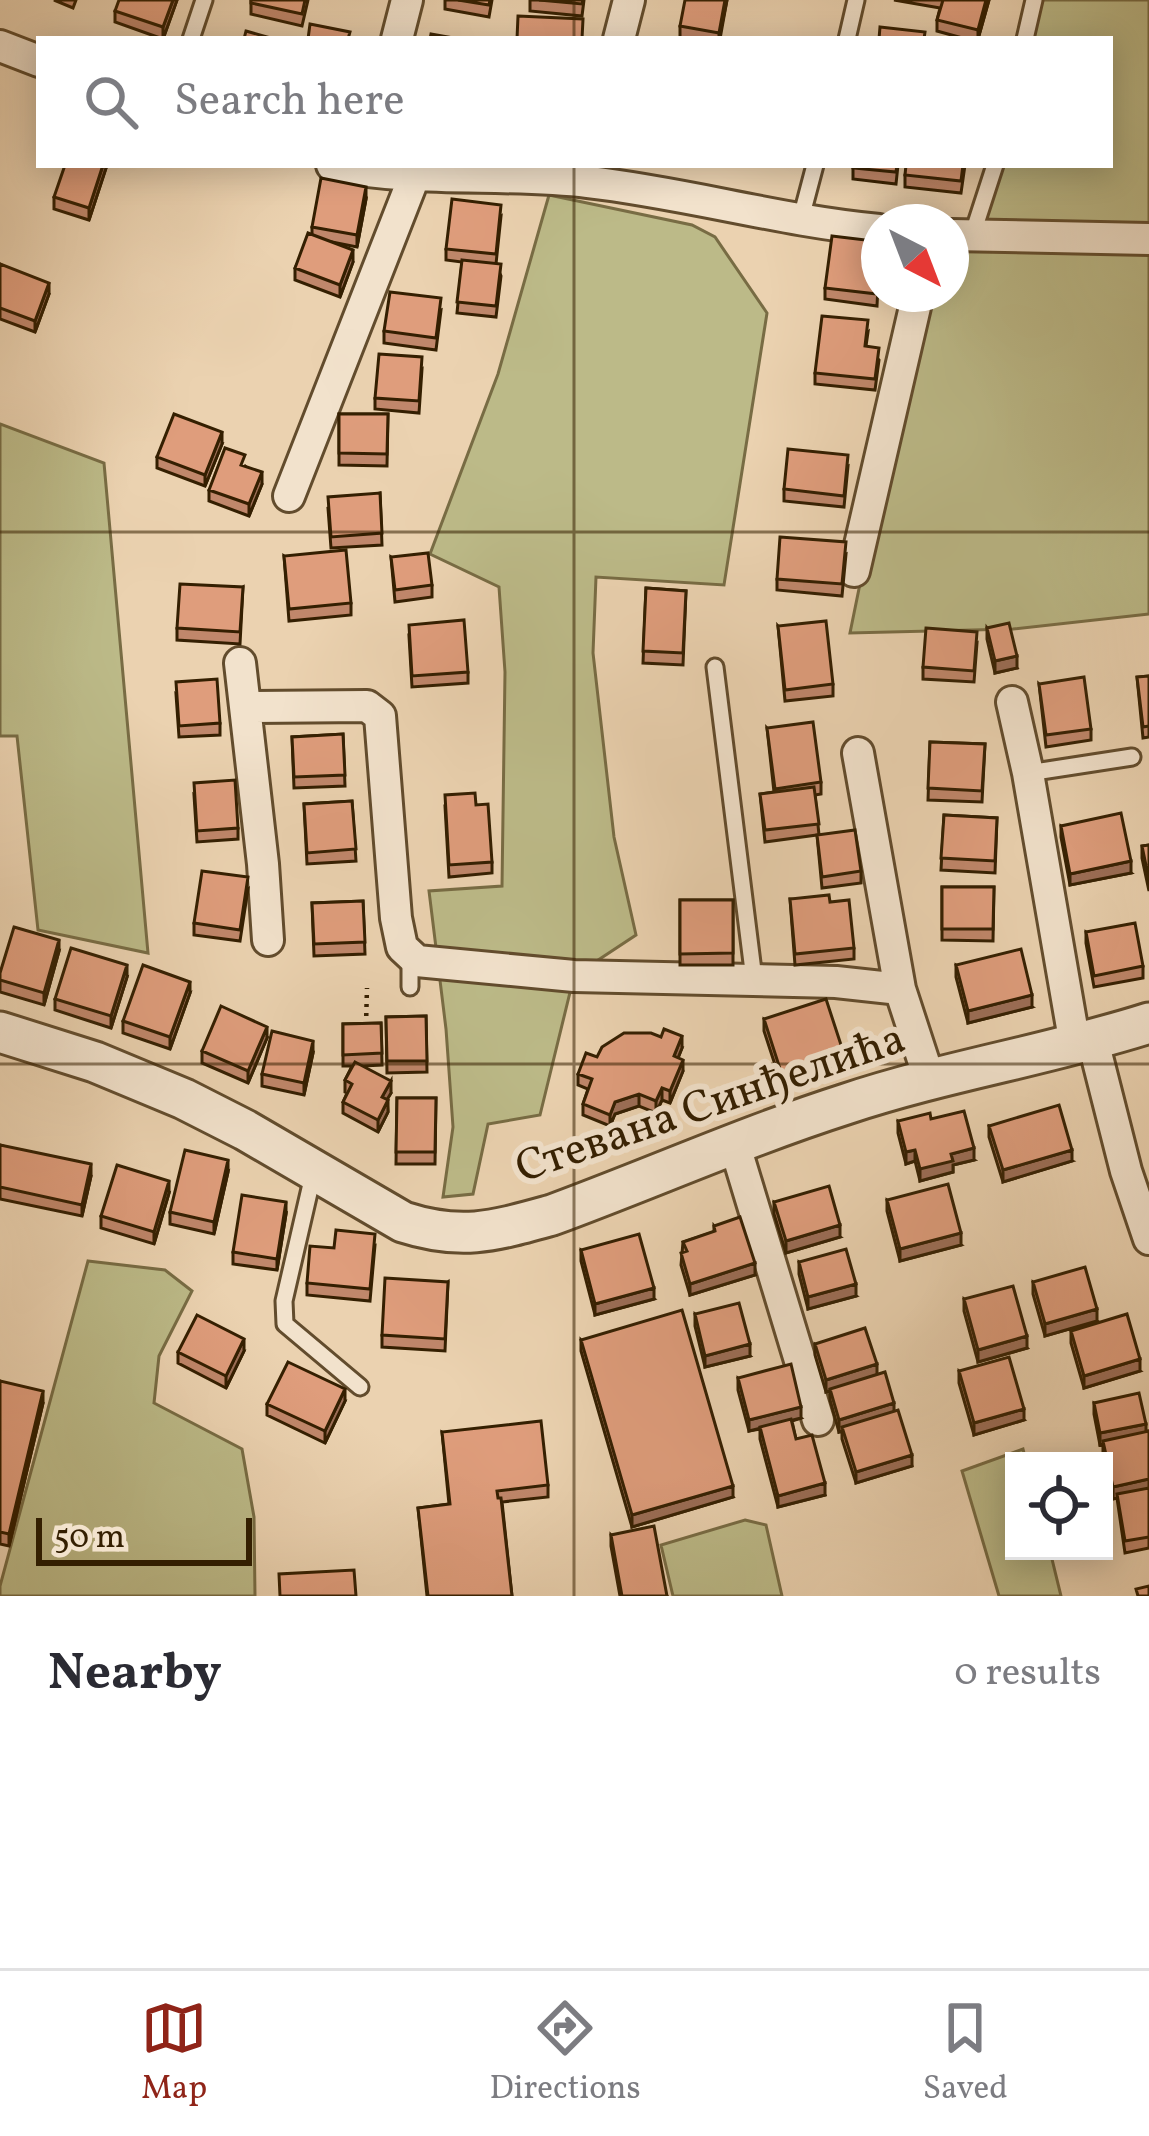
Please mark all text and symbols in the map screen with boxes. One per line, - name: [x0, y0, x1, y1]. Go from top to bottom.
- search box: [36, 36, 1113, 168]
- icon: search: [78, 69, 144, 135]
- text: Search here: [174, 71, 405, 134]
- north arrow: [861, 204, 969, 312]
- street label: Стевана Синђелића: [508, 1009, 914, 1201]
- map controls: [1005, 1452, 1113, 1560]
- button: locate: [1005, 1452, 1113, 1560]
- scale bar: [36, 1512, 252, 1565]
- text: 50 m: [54, 1516, 125, 1562]
- text: Nearby: [48, 1639, 222, 1710]
- text: 0 results: [954, 1647, 1101, 1701]
- tab: Map: [141, 1995, 207, 2113]
- tab: Directions: [489, 1995, 641, 2113]
- tab: Saved: [923, 1995, 1008, 2113]

